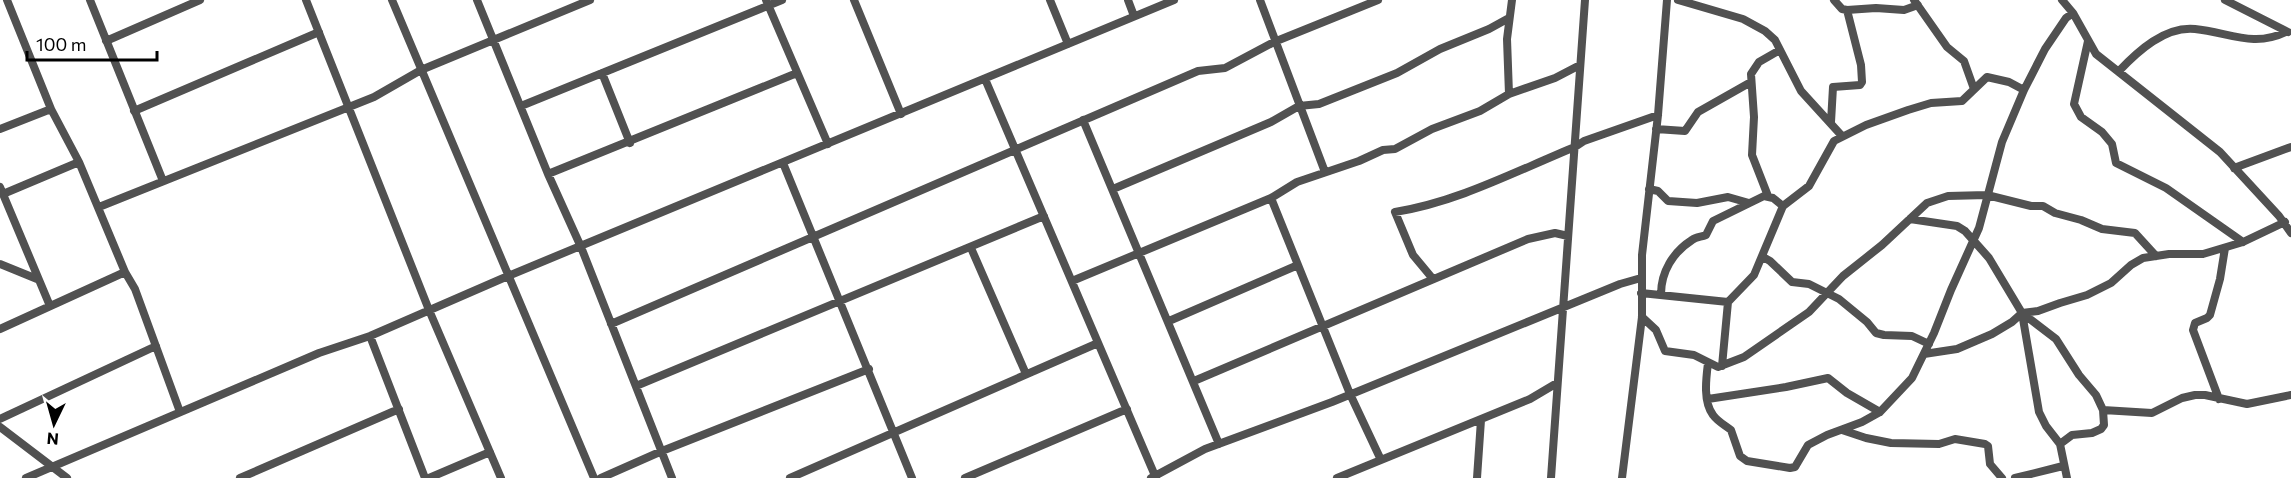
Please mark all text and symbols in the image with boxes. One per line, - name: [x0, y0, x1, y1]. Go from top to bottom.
- scale bar: [27, 24, 158, 62]
- text: 100 m: [36, 33, 86, 55]
- north arrow: [24, 394, 84, 454]
- text: N: [46, 429, 59, 449]

